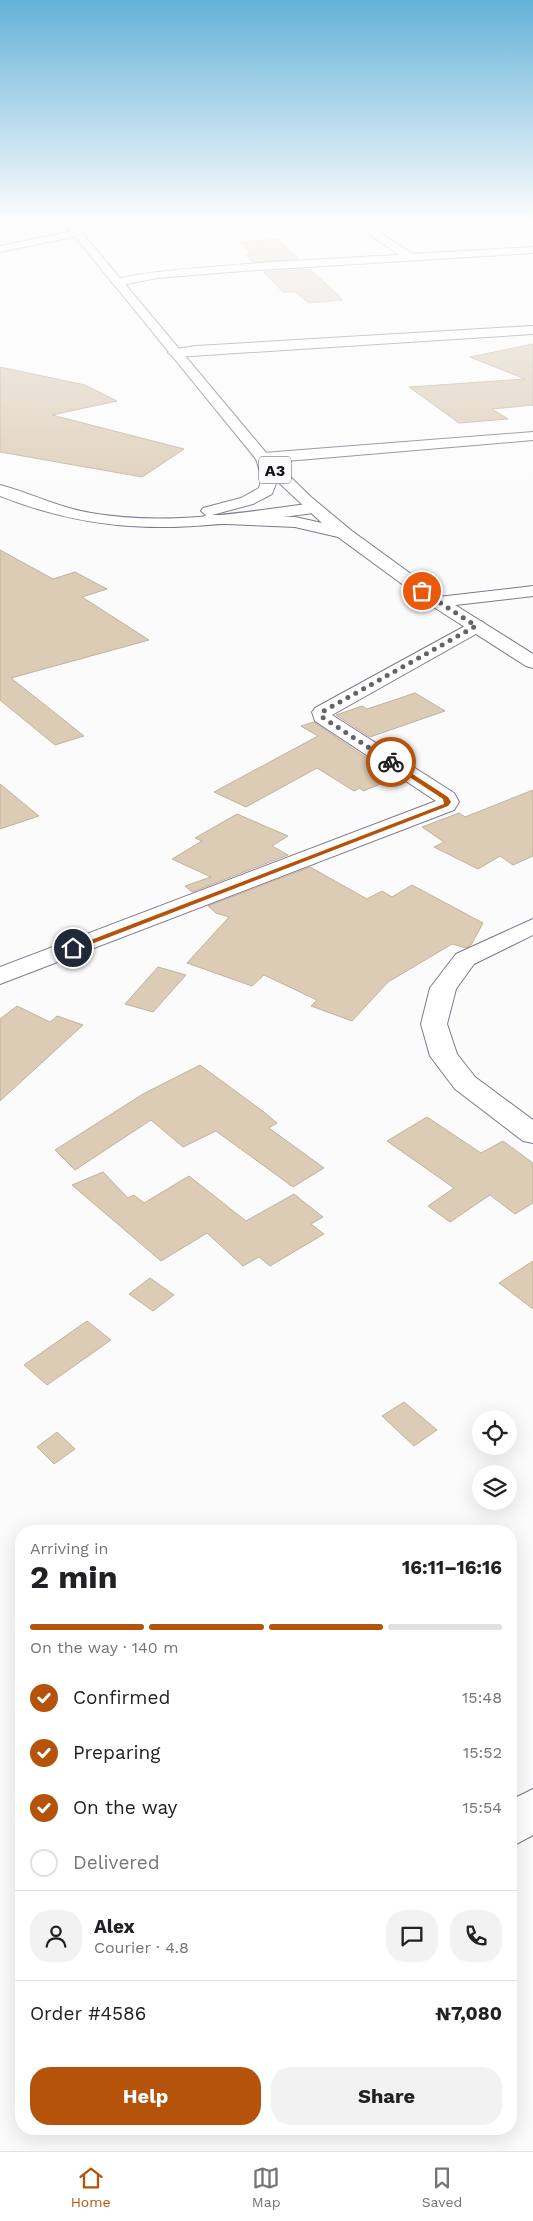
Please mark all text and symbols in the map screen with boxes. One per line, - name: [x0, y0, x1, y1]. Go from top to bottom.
- road number: A3: [259, 456, 291, 484]
- pin: [401, 570, 443, 612]
- icon: bag: [408, 577, 436, 605]
- courier: [366, 737, 416, 787]
- icon: bike: [377, 748, 405, 776]
- pin: [52, 927, 94, 969]
- icon: home: [59, 934, 87, 962]
- map controls: [472, 1410, 517, 1510]
- button: locate: [472, 1410, 517, 1455]
- button: layers: [472, 1465, 517, 1510]
- text: Arriving in: [30, 1539, 108, 1558]
- text: 16:11–16:16: [402, 1556, 502, 1579]
- text: 2 min: [30, 1558, 118, 1596]
- text: On the way · 140 m: [30, 1638, 178, 1657]
- icon: check: [30, 1684, 58, 1712]
- text: Confirmed: [73, 1686, 170, 1709]
- text: 15:48: [462, 1688, 502, 1707]
- icon: check: [30, 1739, 58, 1767]
- text: Preparing: [73, 1741, 160, 1764]
- text: 15:52: [463, 1743, 502, 1762]
- icon: check: [30, 1794, 58, 1822]
- text: On the way: [73, 1796, 177, 1819]
- text: 15:54: [463, 1798, 502, 1817]
- text: Delivered: [73, 1851, 160, 1874]
- button: person: [30, 1910, 82, 1962]
- button: chat: [386, 1910, 438, 1962]
- button: phone: [450, 1910, 502, 1962]
- text: Alex: [94, 1915, 135, 1938]
- text: Courier · 4.8: [94, 1938, 189, 1957]
- text: Order #4586: [30, 2002, 146, 2025]
- text: ₦7,080: [435, 2002, 502, 2025]
- button: Help: [30, 2067, 261, 2125]
- button: Share: [271, 2067, 502, 2125]
- tab: Home: [71, 2164, 111, 2210]
- tab: Map: [252, 2164, 280, 2210]
- tab: Saved: [422, 2164, 462, 2210]

